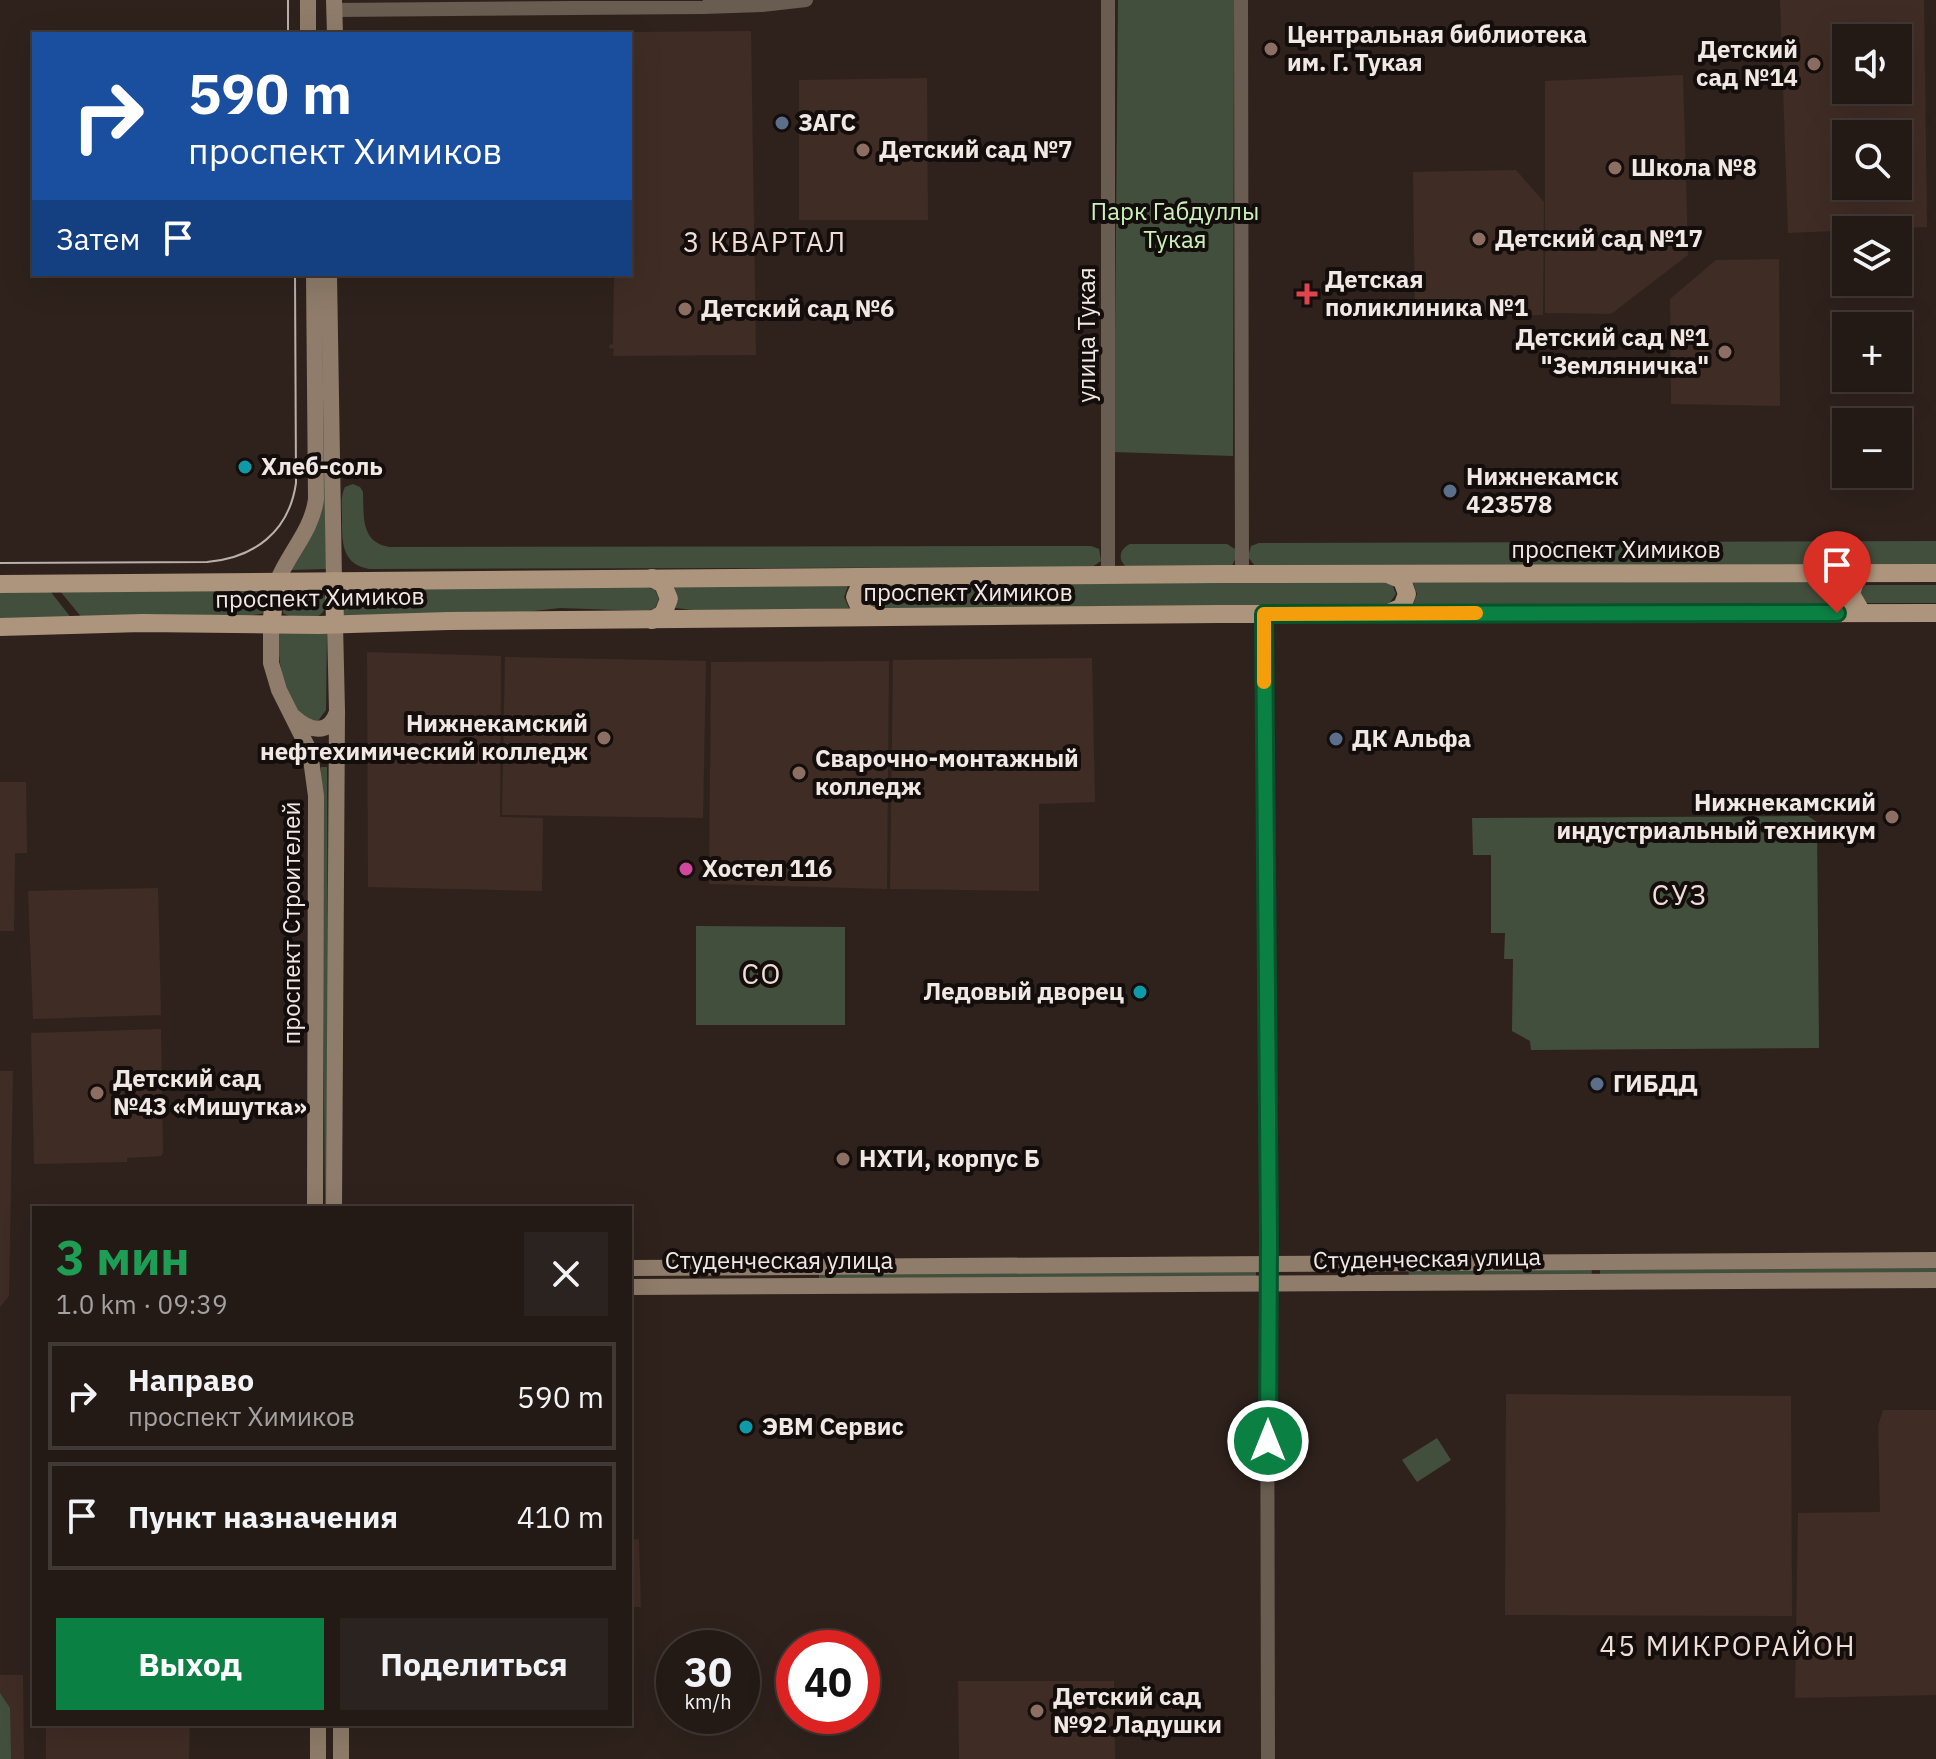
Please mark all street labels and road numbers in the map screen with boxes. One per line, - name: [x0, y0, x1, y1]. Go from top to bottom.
- street label: улица Тукая: [1070, 267, 1102, 403]
- street label: проспект Химиков: [1511, 533, 1721, 565]
- street label: проспект Химиков: [863, 576, 1073, 608]
- street label: проспект Химиков: [215, 579, 425, 615]
- street label: проспект Строителей: [275, 801, 307, 1045]
- street label: Студенческая улица: [1312, 1240, 1542, 1276]
- street label: Студенческая улица: [665, 1244, 893, 1276]

